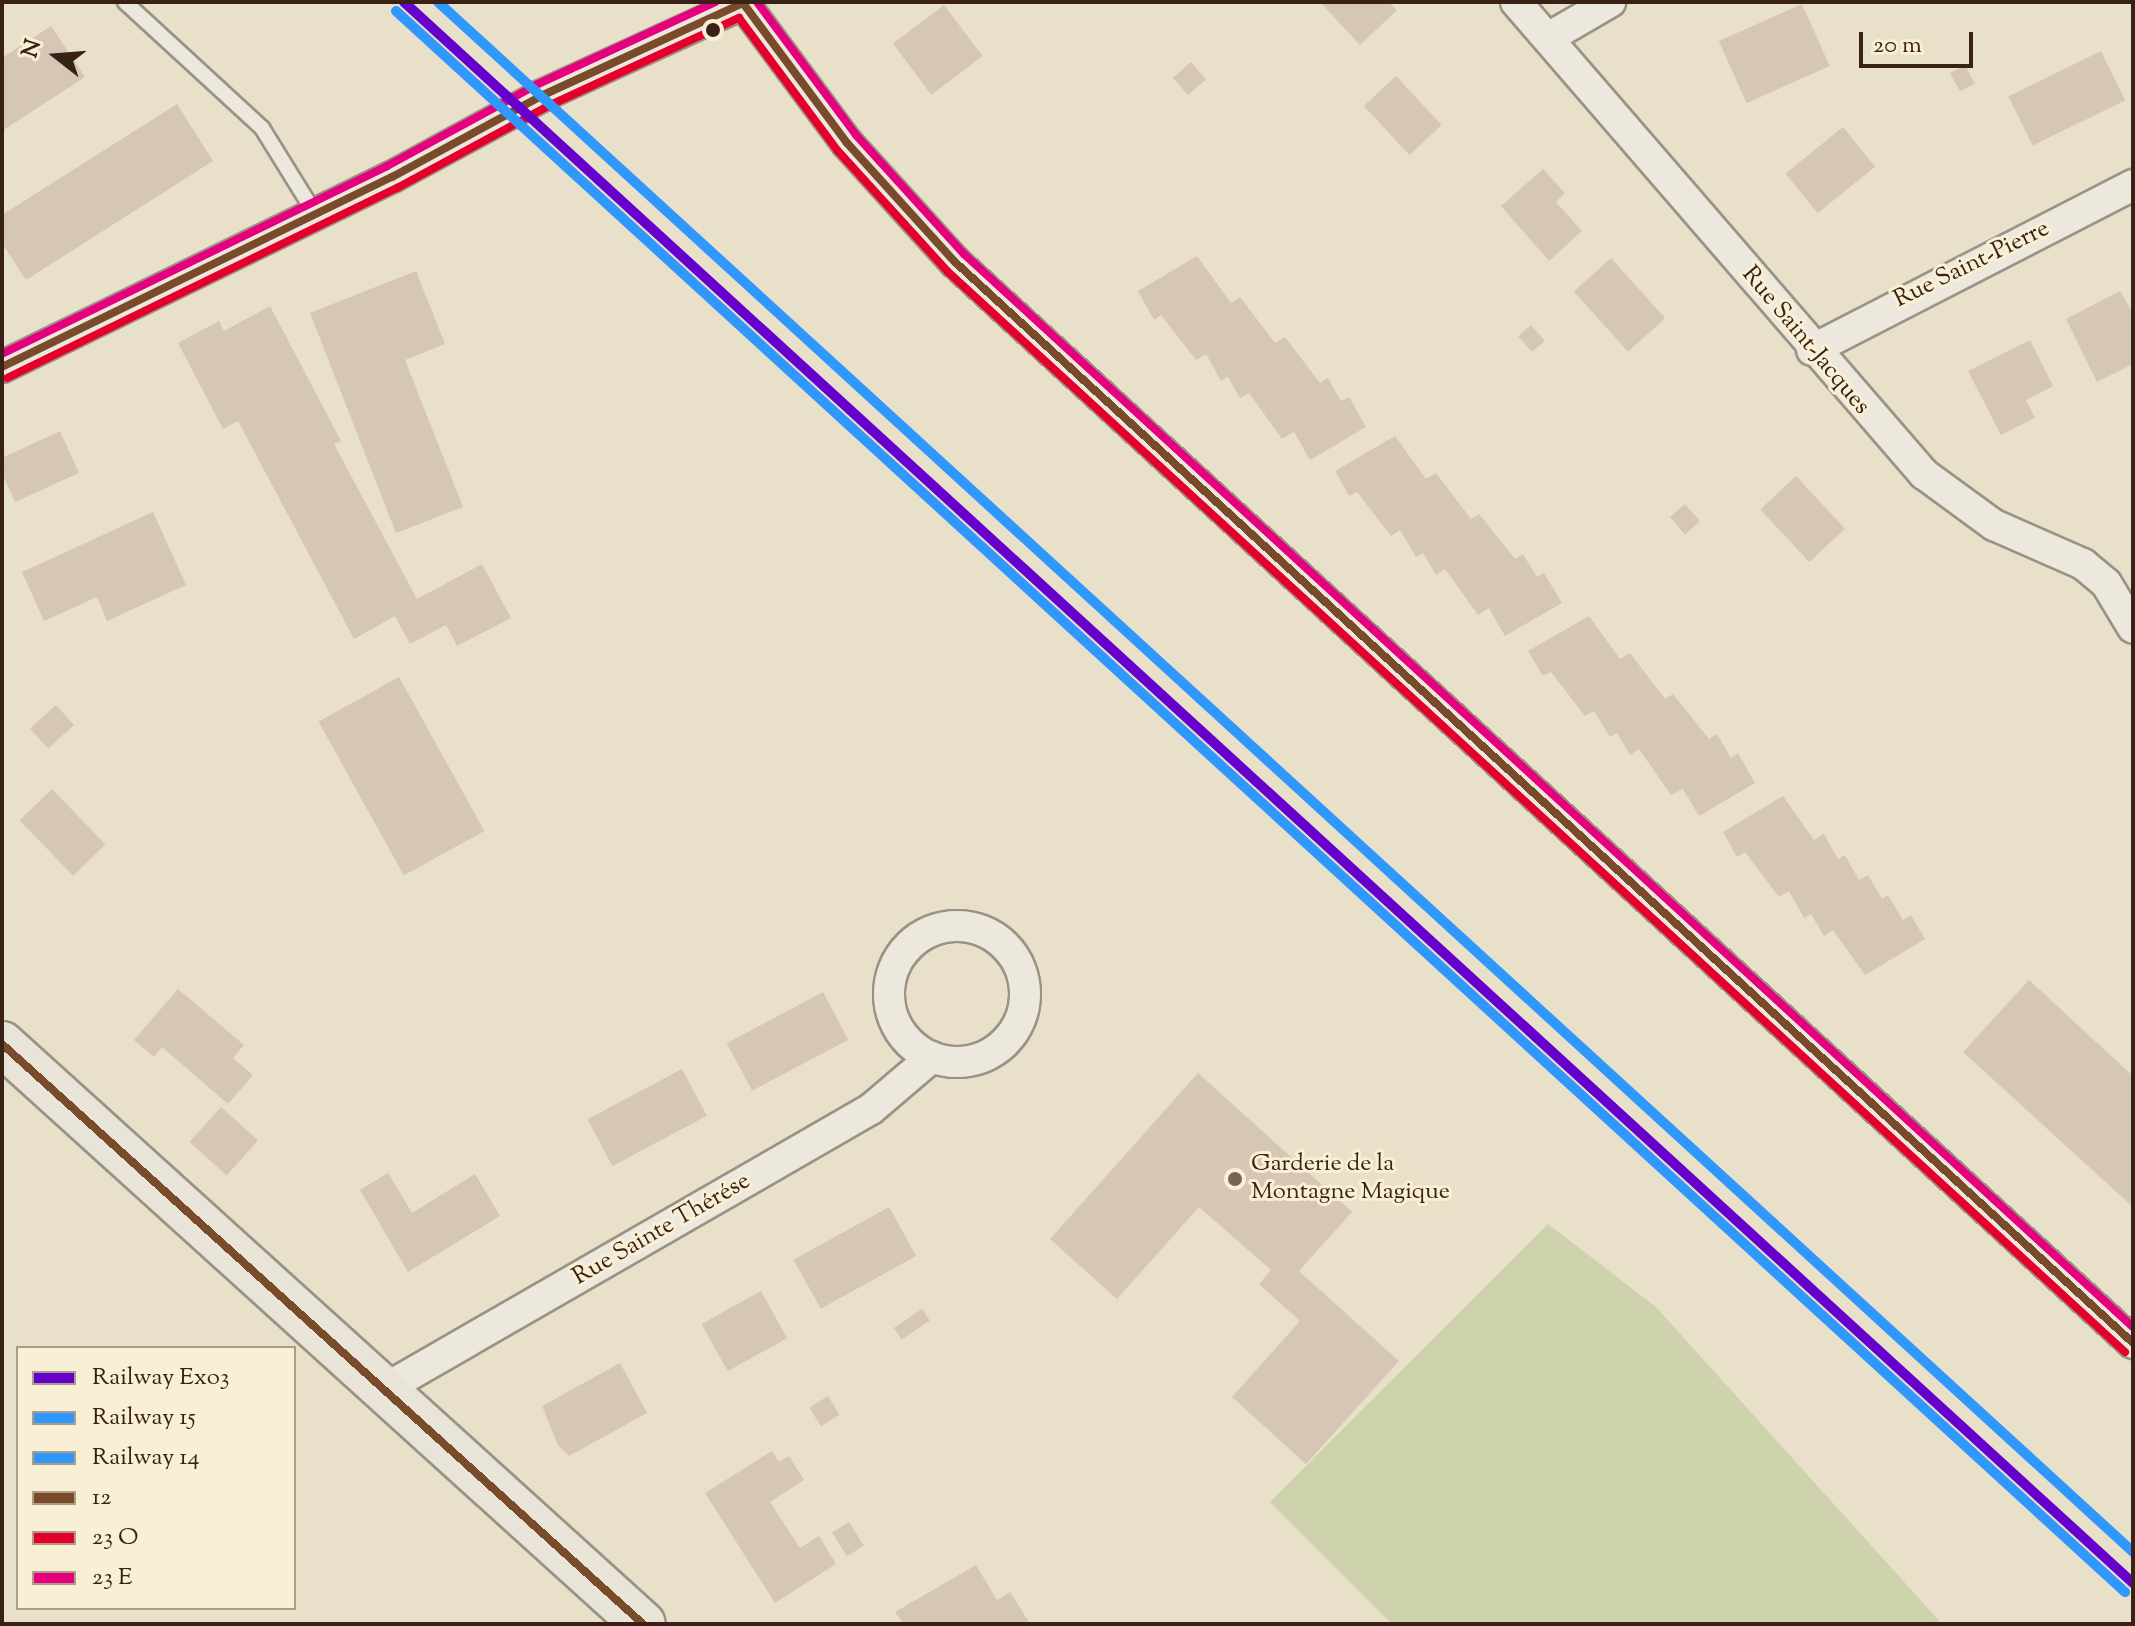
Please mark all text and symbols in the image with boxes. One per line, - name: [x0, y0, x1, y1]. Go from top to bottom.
- north arrow: [16, 16, 96, 96]
- scale bar: [1863, 16, 1977, 66]
- unlabelled marker: [705, 22, 721, 38]
- text: 20 m: [1873, 29, 1922, 63]
- text: N: [15, 36, 51, 62]
- street label: Rue Saint-Pierre: [1890, 215, 2054, 315]
- street label: Rue Saint-Jacques: [1735, 261, 1875, 421]
- place label: Garderie de la Montagne Magique: [1251, 1151, 1450, 1207]
- street label: Rue Sainte Thérése: [568, 1168, 756, 1292]
- marker: Garderie de la Montagne Magique: [1226, 1170, 1244, 1188]
- legend: [16, 1346, 296, 1610]
- text: Railway Exo3: [92, 1361, 230, 1395]
- text: Railway 15: [92, 1401, 196, 1435]
- text: Railway 14: [92, 1441, 200, 1475]
- text: 12: [92, 1481, 111, 1515]
- text: 23 O: [92, 1521, 139, 1555]
- text: 23 E: [92, 1561, 133, 1595]

